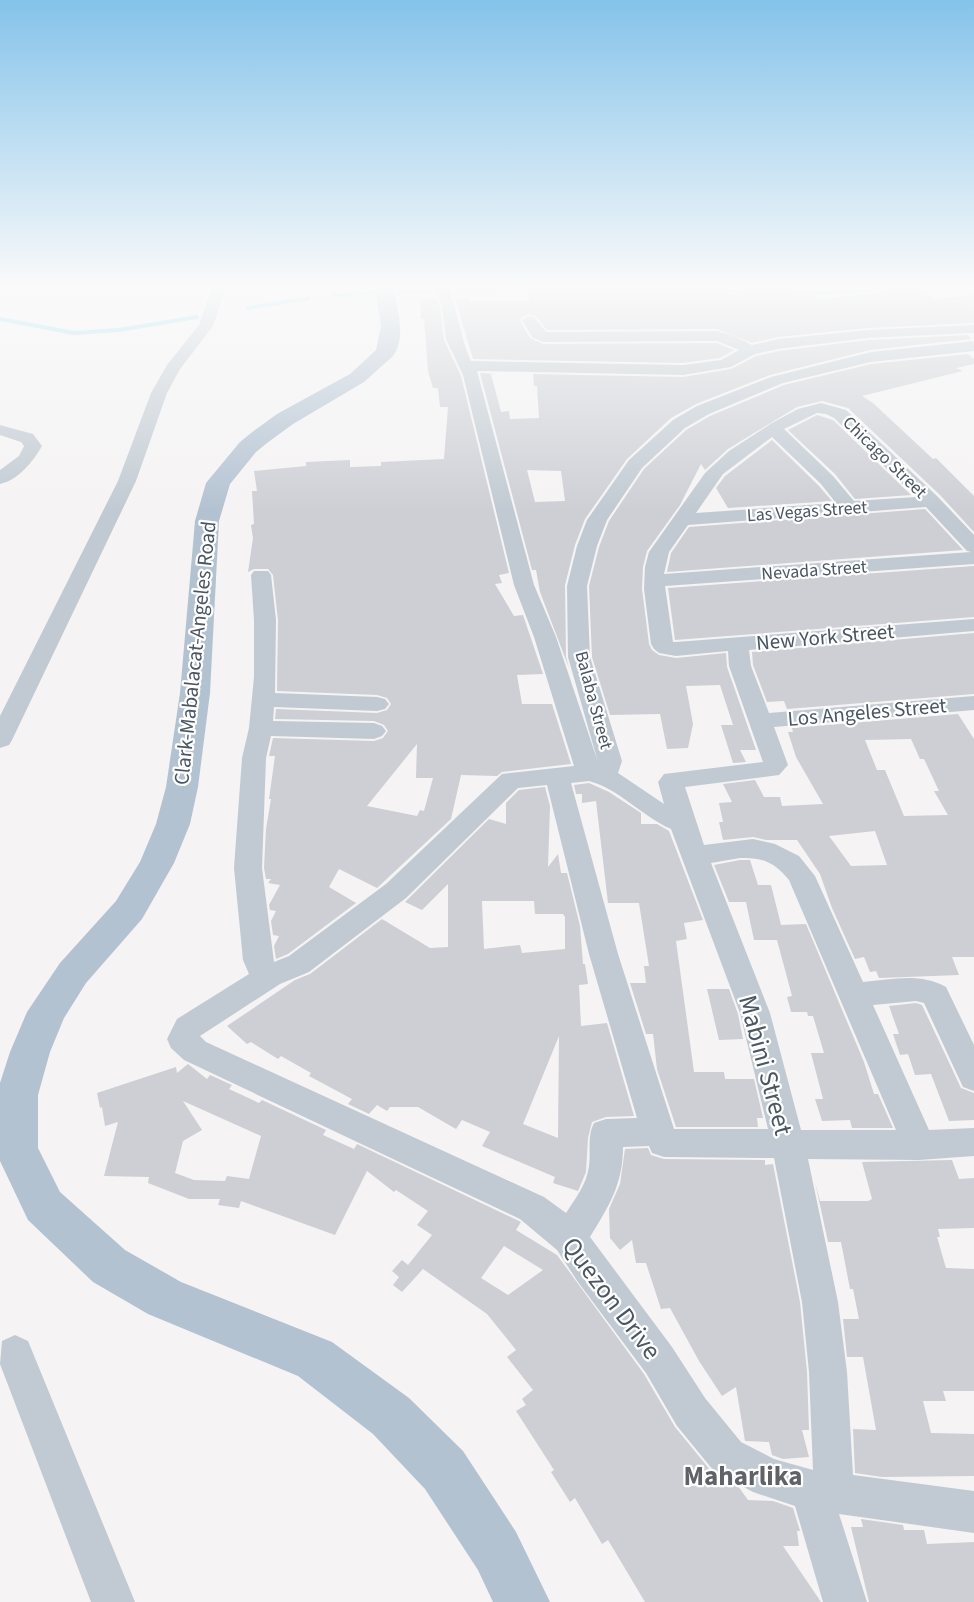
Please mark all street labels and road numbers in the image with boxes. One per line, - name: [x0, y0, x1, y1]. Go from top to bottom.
- street label: Chicago Street: [837, 411, 932, 504]
- street label: Las Vegas Street: [746, 495, 868, 528]
- street label: Clark-Mabalacat-Angeles Road: [166, 520, 224, 786]
- street label: Nevada Street: [761, 554, 868, 587]
- street label: New York Street: [755, 616, 895, 658]
- street label: Balaba Street: [568, 648, 619, 752]
- street label: Los Angeles Street: [786, 690, 948, 734]
- street label: Mabini Street: [729, 991, 802, 1140]
- street label: Quezon Drive: [553, 1229, 670, 1367]

